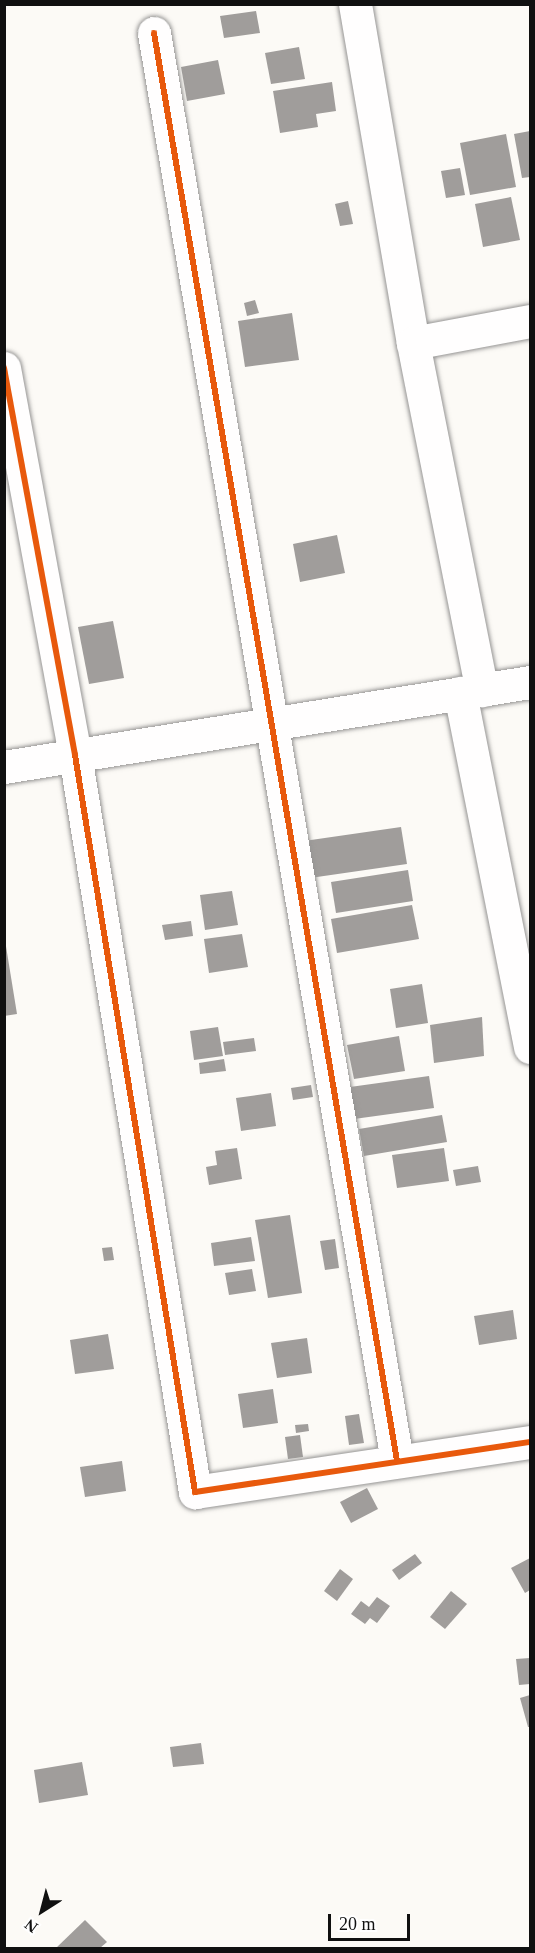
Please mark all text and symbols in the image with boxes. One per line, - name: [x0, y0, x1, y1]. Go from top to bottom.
- north arrow: [12, 1881, 72, 1941]
- scale bar: [331, 1902, 414, 1940]
- text: 20 m: [339, 1914, 376, 1934]
- text: N: [21, 1916, 41, 1936]

